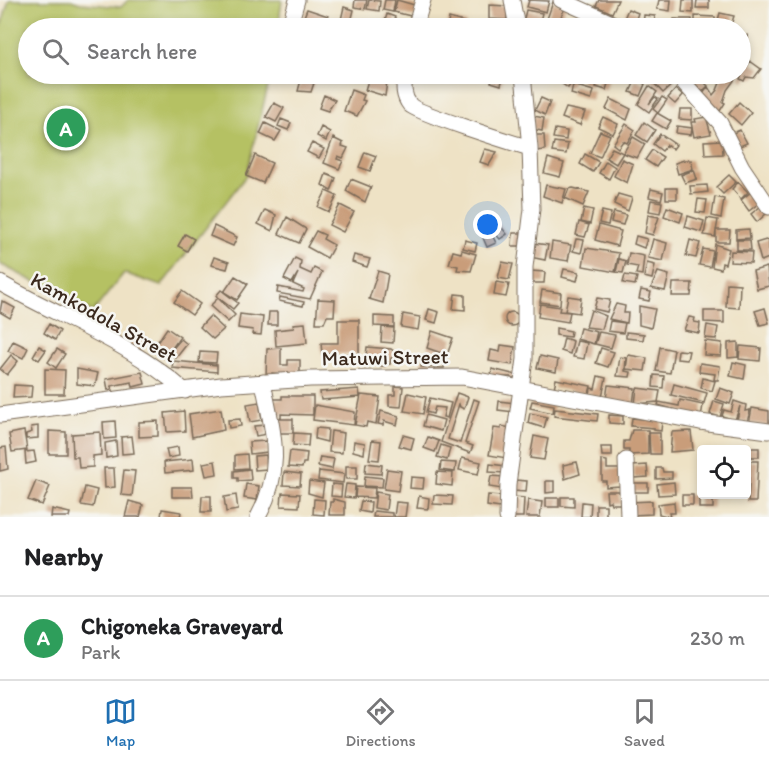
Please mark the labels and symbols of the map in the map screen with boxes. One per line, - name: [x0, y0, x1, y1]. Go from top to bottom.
- pin: A: [46, 106, 86, 150]
- your location: [473, 210, 502, 239]
- street label: Kamkodola Street: [27, 267, 181, 368]
- street label: Matuwi Street: [321, 343, 449, 371]

